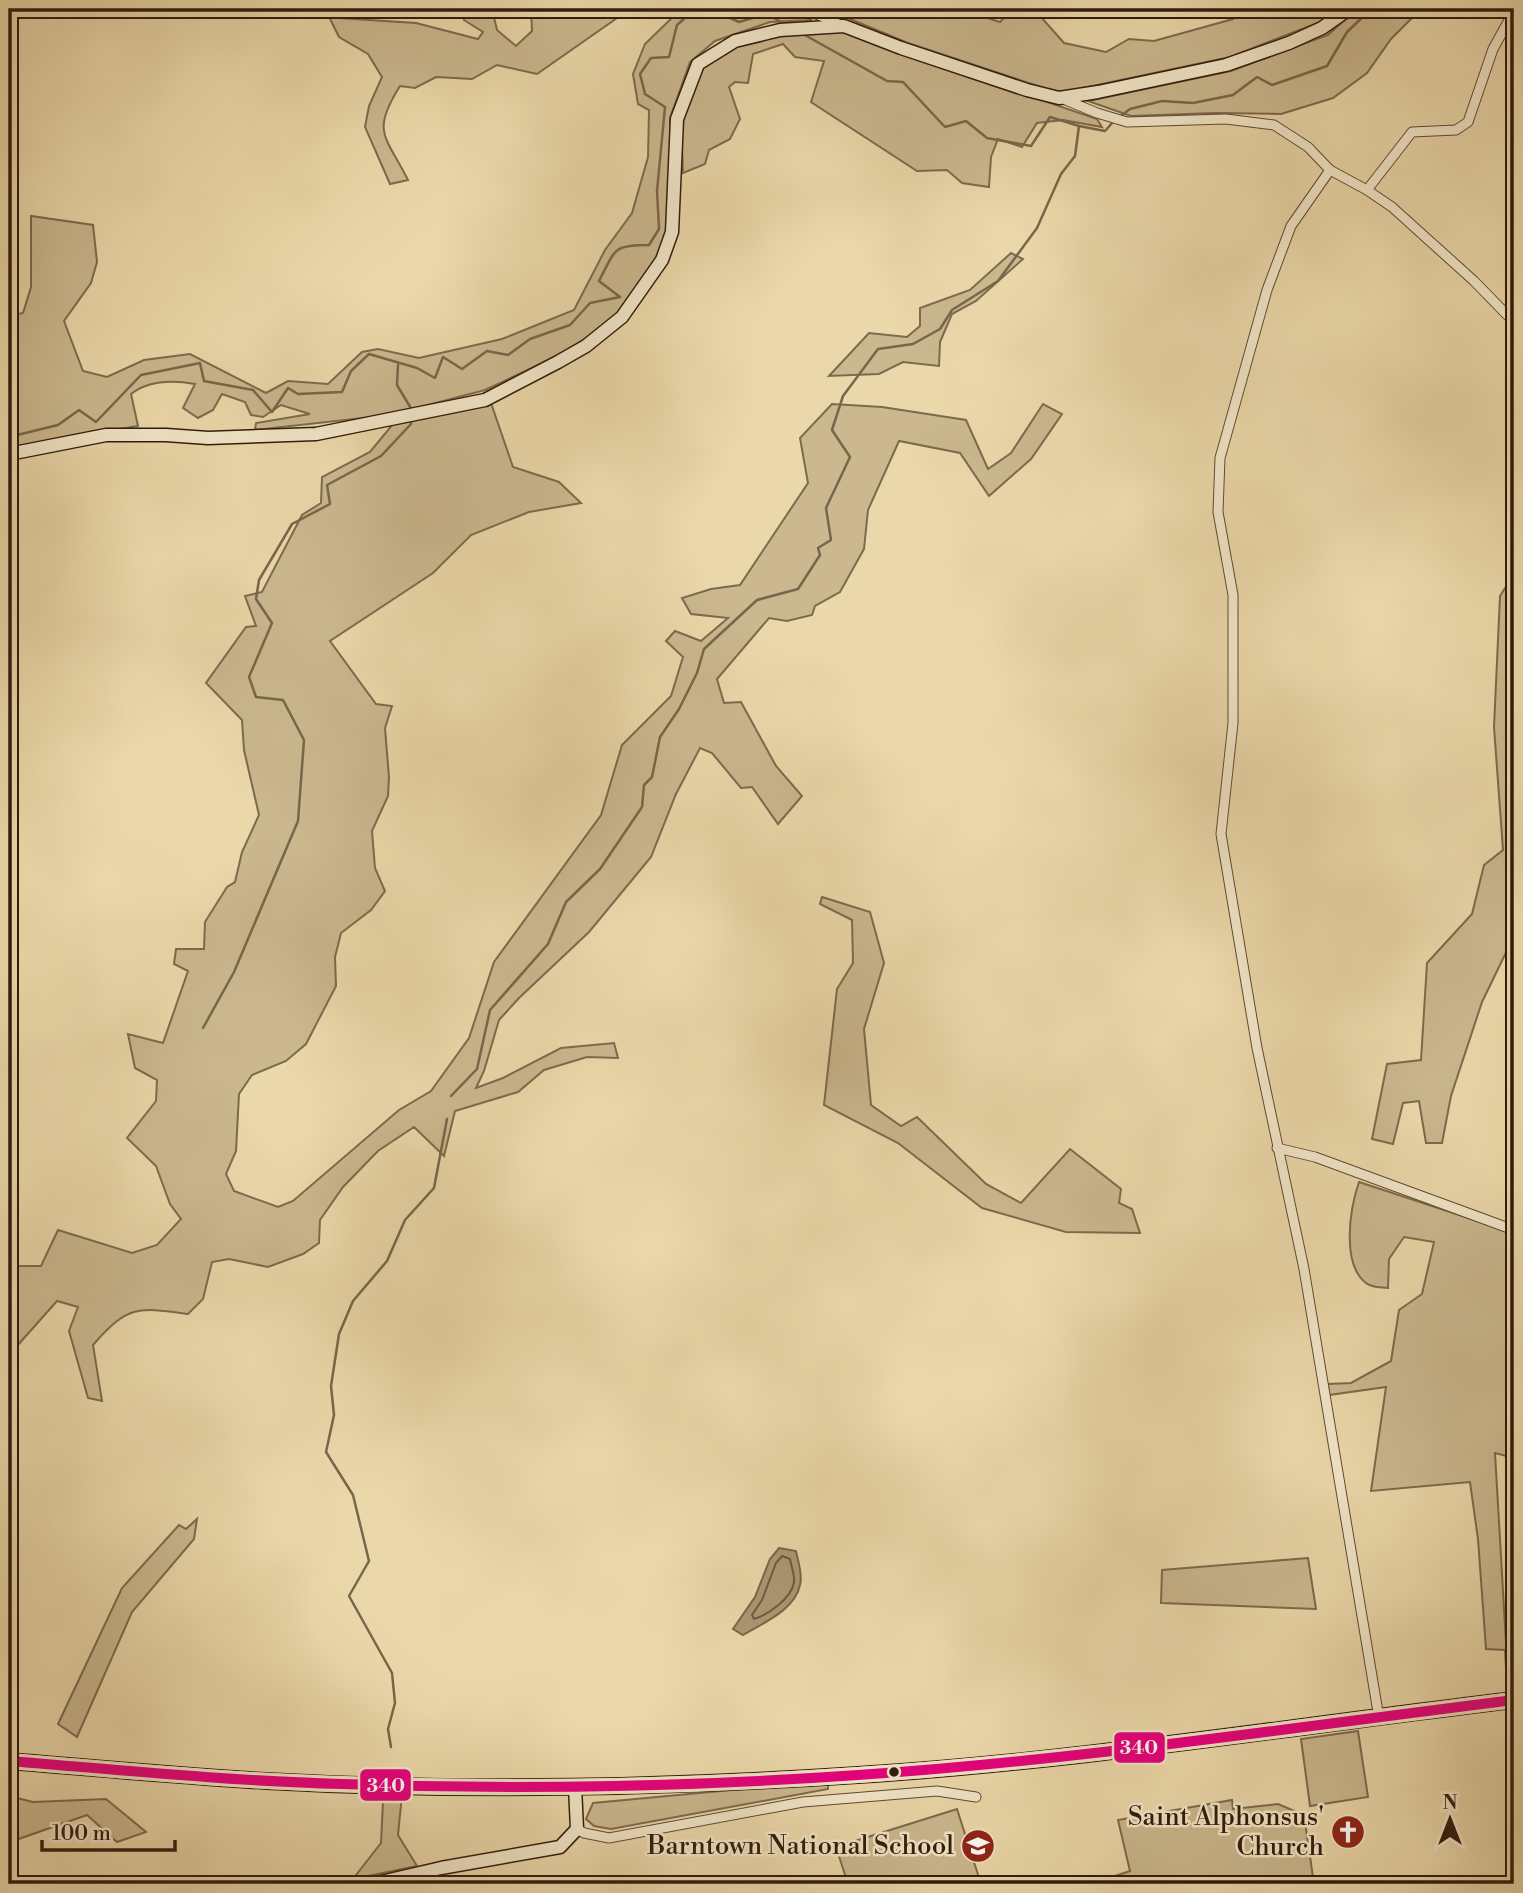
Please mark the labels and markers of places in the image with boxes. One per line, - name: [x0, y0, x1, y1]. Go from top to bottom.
- unlabelled marker: [887, 1765, 901, 1779]
- place label: Saint Alphonsus' Church: [1128, 1801, 1324, 1863]
- church icon: Saint Alphonsus' Church: [1329, 1813, 1367, 1851]
- school or university icon: Barntown National School: [959, 1827, 997, 1865]
- place label: Barntown National School: [646, 1830, 954, 1862]

